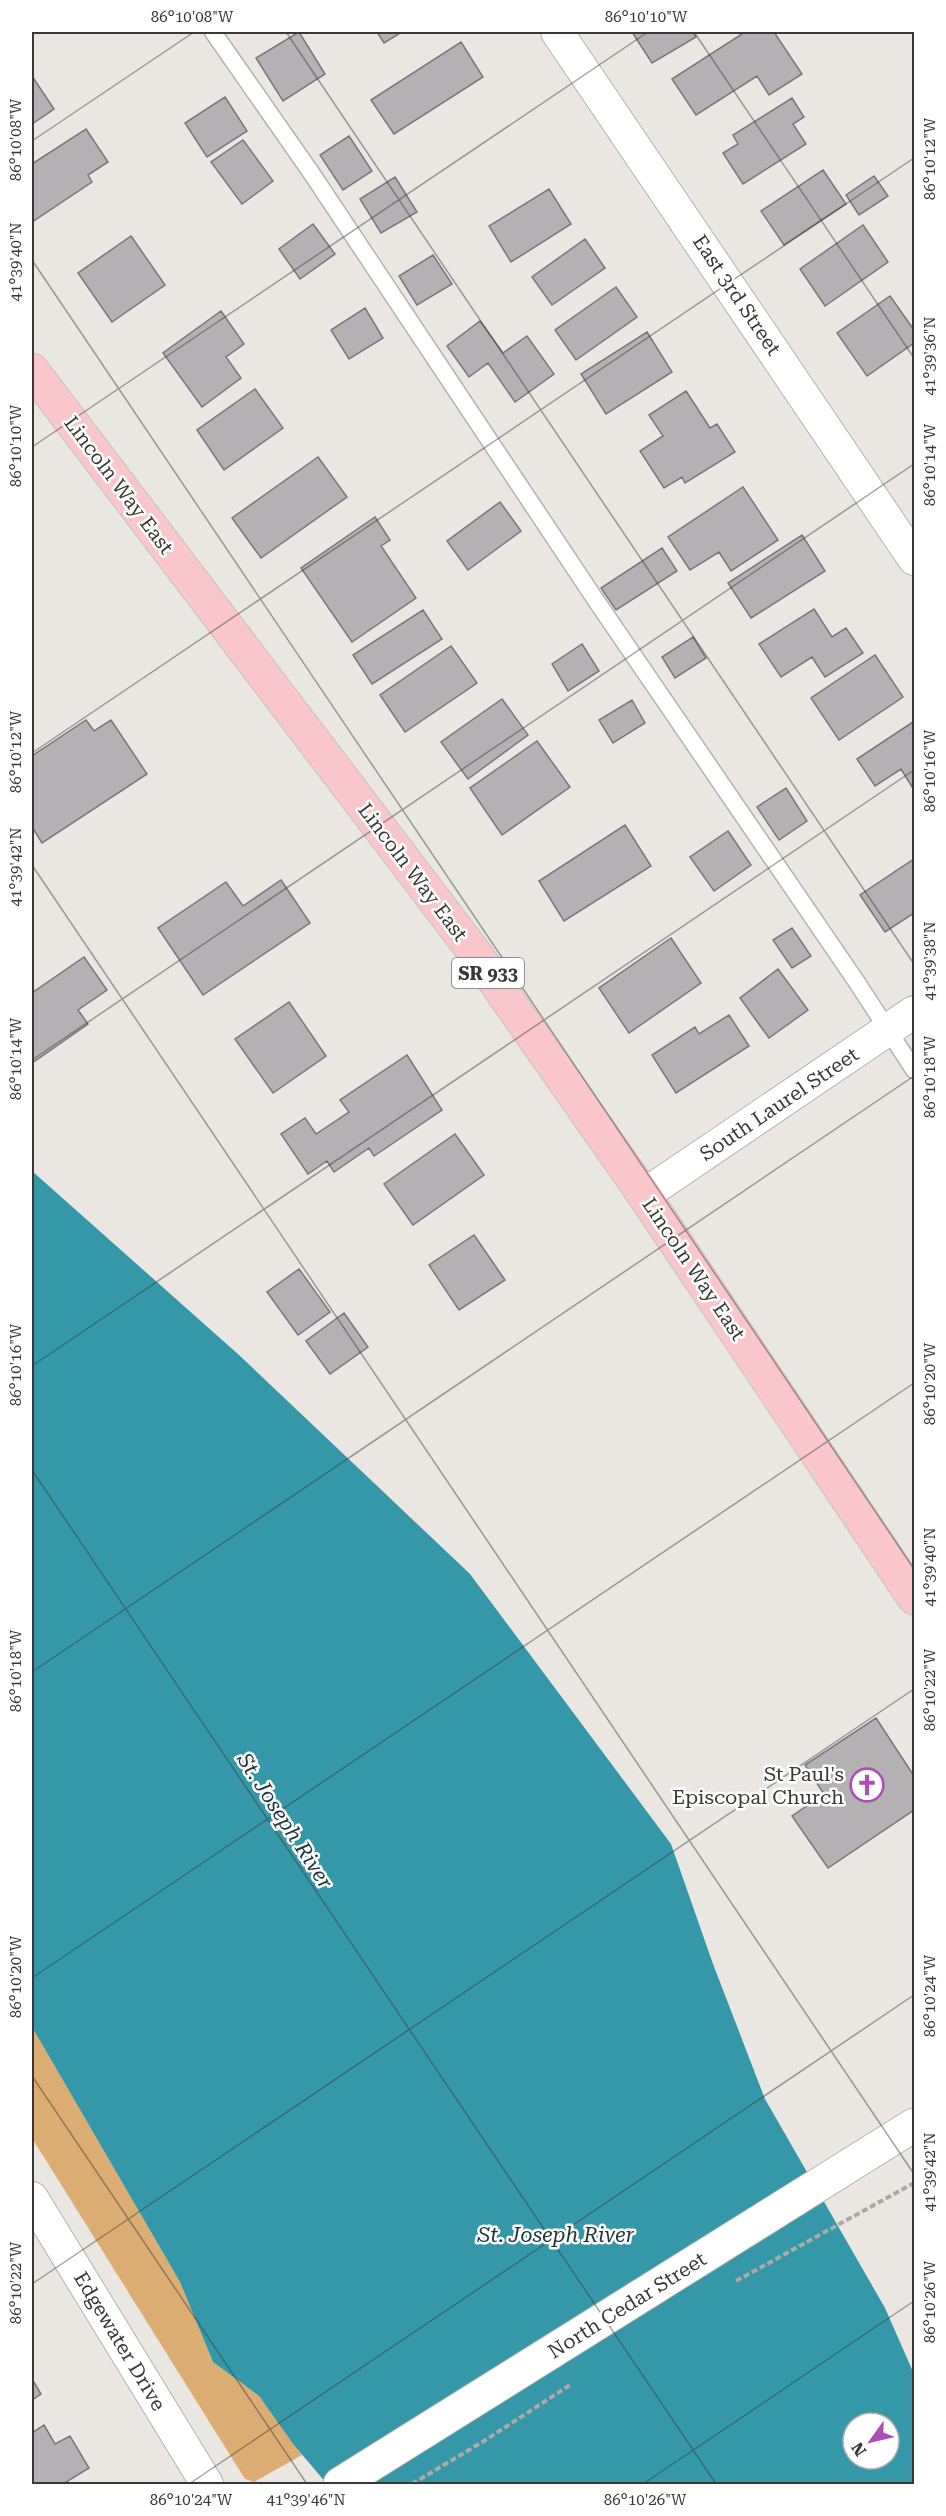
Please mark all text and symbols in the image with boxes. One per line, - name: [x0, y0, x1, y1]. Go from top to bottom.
- text: 86°10'08"W: [151, 8, 234, 26]
- text: 86°10'10"W: [605, 8, 688, 26]
- text: 86°10'08"W: [7, 98, 25, 181]
- text: 86°10'12"W: [921, 117, 939, 200]
- text: 41°39'40"N: [7, 222, 25, 302]
- street label: East 3rd Street: [688, 230, 786, 360]
- text: 41°39'36"N: [921, 316, 939, 396]
- text: 86°10'10"W: [7, 404, 25, 487]
- street label: Lincoln Way East: [59, 411, 179, 559]
- text: 86°10'14"W: [921, 423, 939, 506]
- text: 86°10'12"W: [7, 710, 25, 793]
- text: 86°10'16"W: [921, 729, 939, 812]
- street label: Lincoln Way East: [353, 798, 473, 946]
- text: 41°39'42"N: [7, 827, 25, 907]
- text: 41°39'38"N: [921, 921, 939, 1001]
- road number: SR 933: [452, 958, 524, 988]
- text: 86°10'14"W: [7, 1017, 25, 1100]
- text: 86°10'18"W: [921, 1035, 939, 1118]
- street label: South Laurel Street: [695, 1042, 863, 1166]
- street label: Lincoln Way East: [637, 1193, 751, 1345]
- text: 86°10'16"W: [7, 1323, 25, 1406]
- text: 86°10'20"W: [921, 1342, 939, 1425]
- text: 41°39'40"N: [921, 1527, 939, 1607]
- text: 86°10'18"W: [7, 1629, 25, 1712]
- text: 86°10'22"W: [921, 1648, 939, 1731]
- water label: St. Joseph River: [232, 1748, 338, 1893]
- place label: St Paul's Episcopal Church: [672, 1762, 844, 1809]
- church icon: St Paul's Episcopal Church: [849, 1767, 885, 1803]
- text: 86°10'20"W: [7, 1935, 25, 2018]
- text: 86°10'24"W: [921, 1954, 939, 2037]
- text: 41°39'42"N: [921, 2132, 939, 2212]
- water label: St. Joseph River: [477, 2223, 635, 2247]
- text: 86°10'22"W: [7, 2241, 25, 2324]
- street label: North Cedar Street: [544, 2246, 711, 2363]
- text: 86°10'26"W: [921, 2260, 939, 2343]
- street label: Edgewater Drive: [69, 2267, 171, 2415]
- north arrow: [841, 2411, 901, 2471]
- text: N: [848, 2439, 870, 2460]
- text: 86°10'24"W: [150, 2491, 233, 2509]
- text: 41°39'46"N: [266, 2491, 346, 2509]
- text: 86°10'26"W: [604, 2491, 687, 2509]

